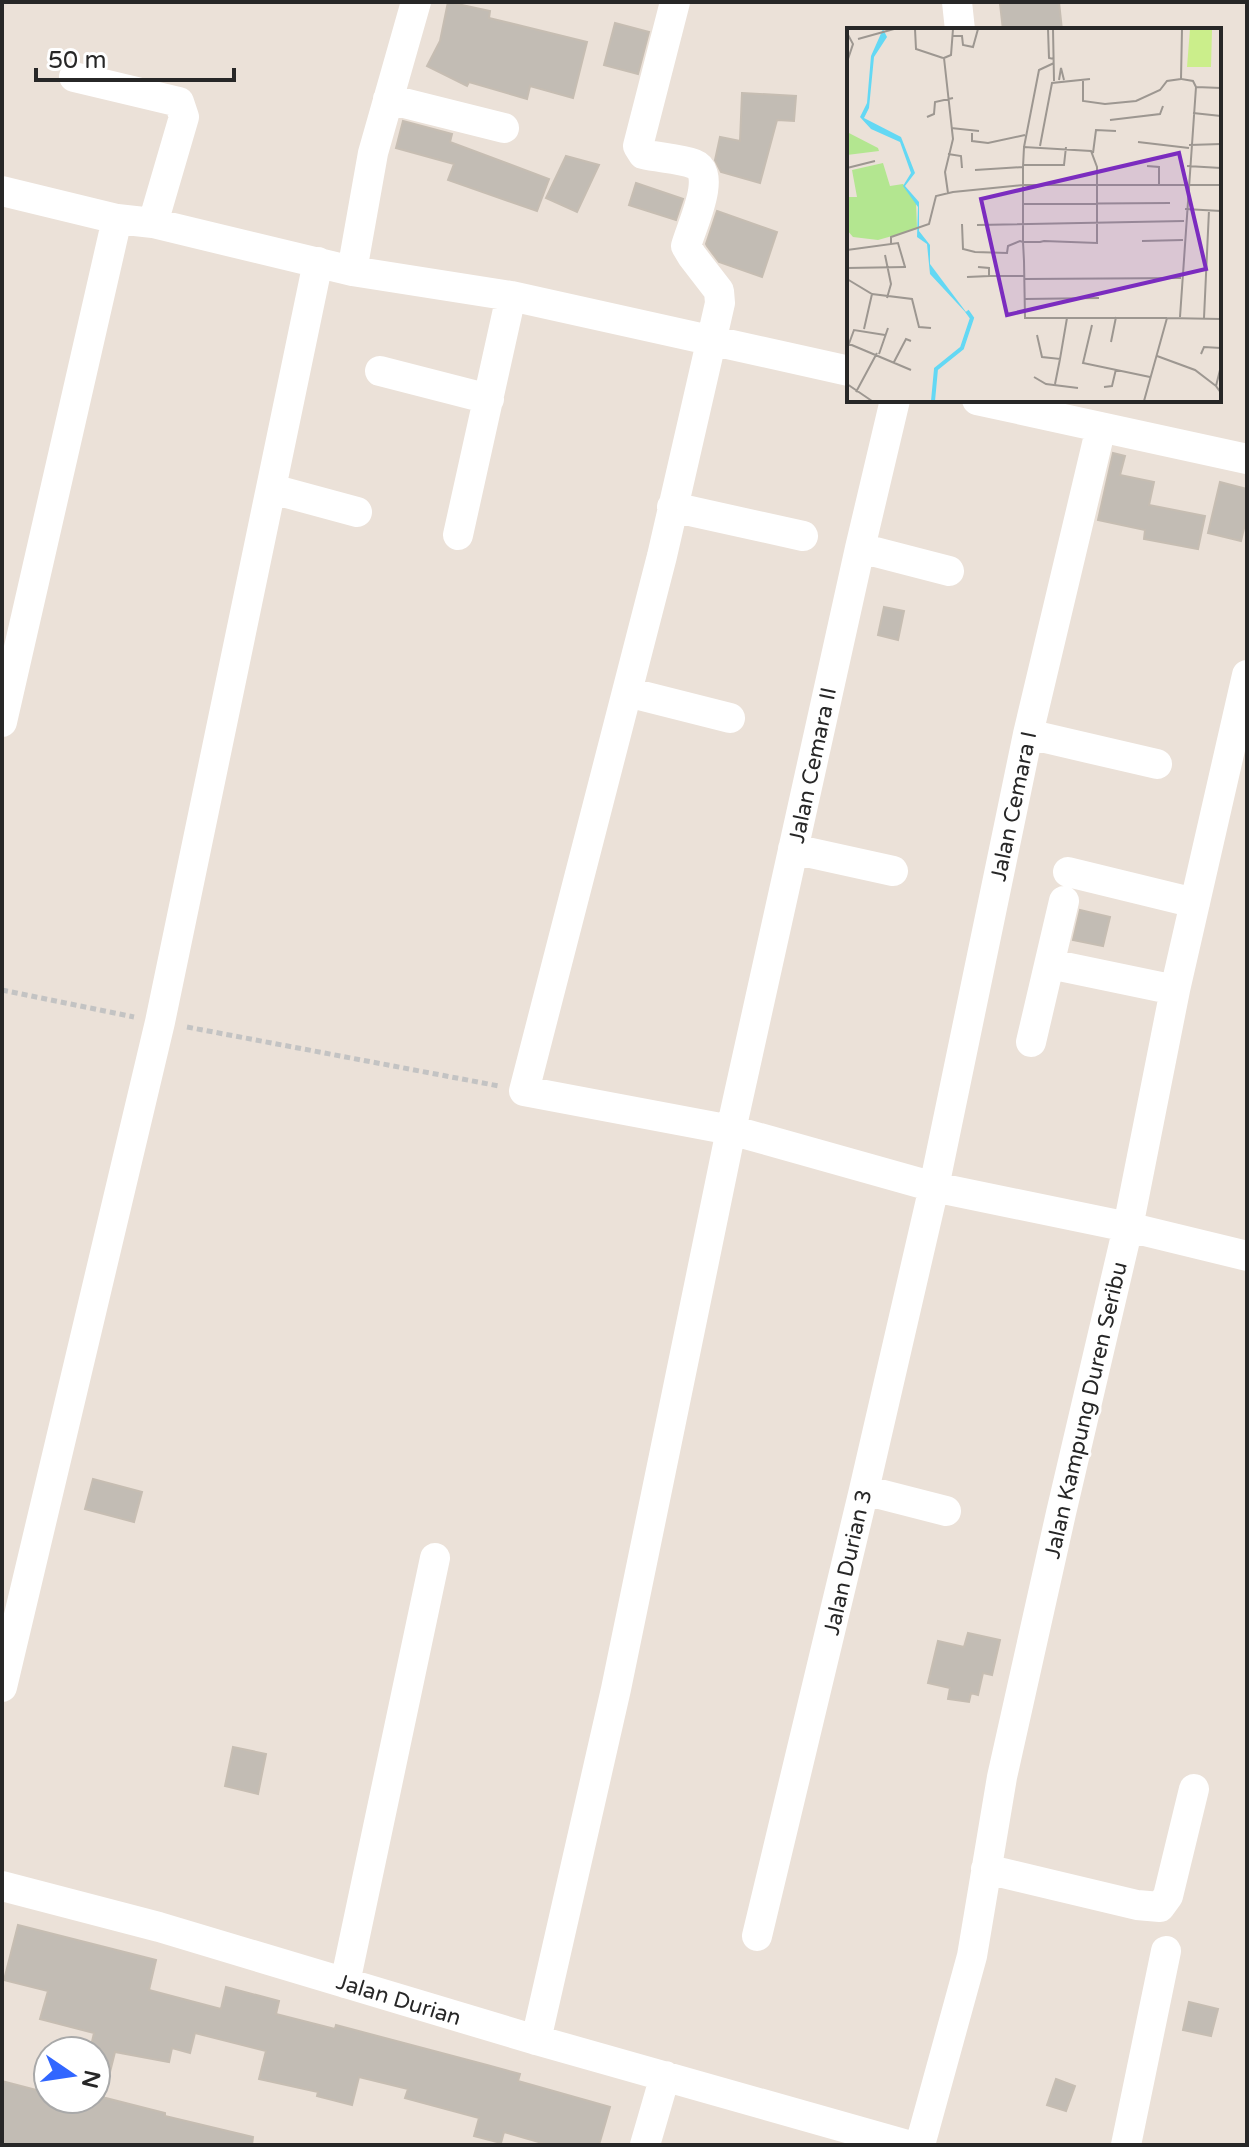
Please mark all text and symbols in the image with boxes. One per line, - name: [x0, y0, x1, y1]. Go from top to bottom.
- inset map: [847, 28, 1221, 402]
- scale bar: [36, 32, 234, 82]
- text: 50 m: [48, 46, 106, 75]
- street label: Jalan Cemara II: [784, 685, 842, 845]
- street label: Jalan Cemara I: [985, 729, 1043, 883]
- street label: Jalan Kampung Duren Seribu: [1039, 1259, 1133, 1561]
- street label: Jalan Durian 3: [819, 1487, 877, 1638]
- street label: Jalan Durian: [333, 1969, 464, 2031]
- north arrow: [32, 2035, 112, 2115]
- text: N: [76, 2068, 105, 2091]

